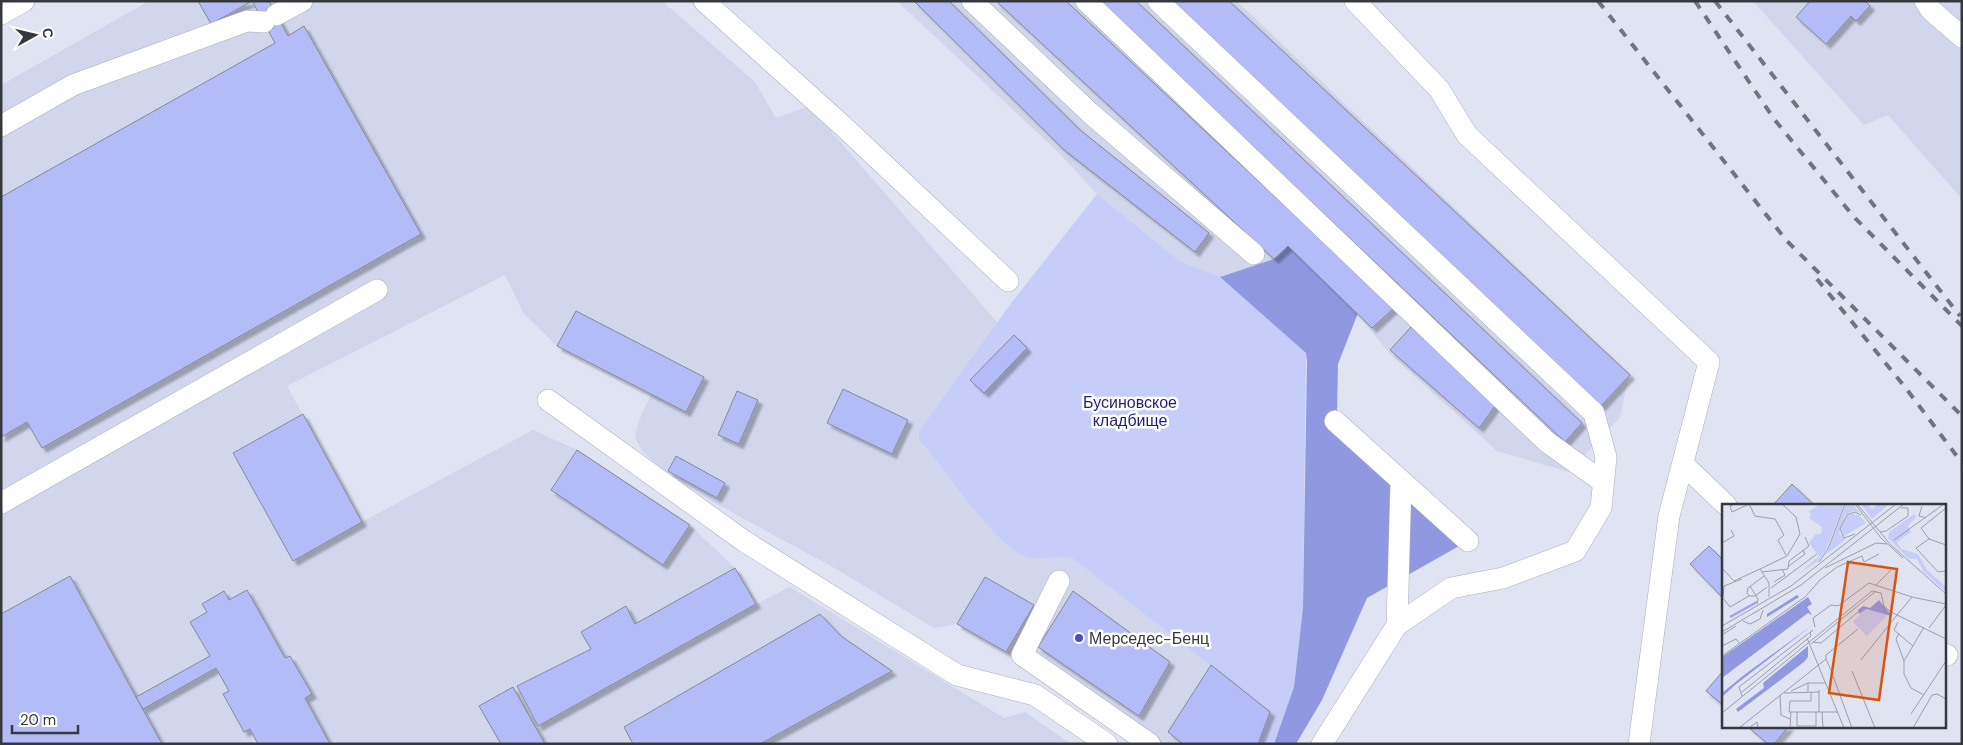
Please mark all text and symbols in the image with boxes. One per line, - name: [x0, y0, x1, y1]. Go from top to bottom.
- north arrow: [10, 10, 60, 60]
- text: С: [38, 27, 57, 39]
- park label: Бусиновское кладбище: [1083, 392, 1177, 431]
- inset map: [1722, 504, 1946, 728]
- place label: Мерседес-Бенц: [1089, 628, 1209, 649]
- marker: Мерседес-Бенц: [1073, 632, 1085, 644]
- scale bar: [12, 702, 79, 734]
- text: 20 m: [20, 710, 56, 730]

